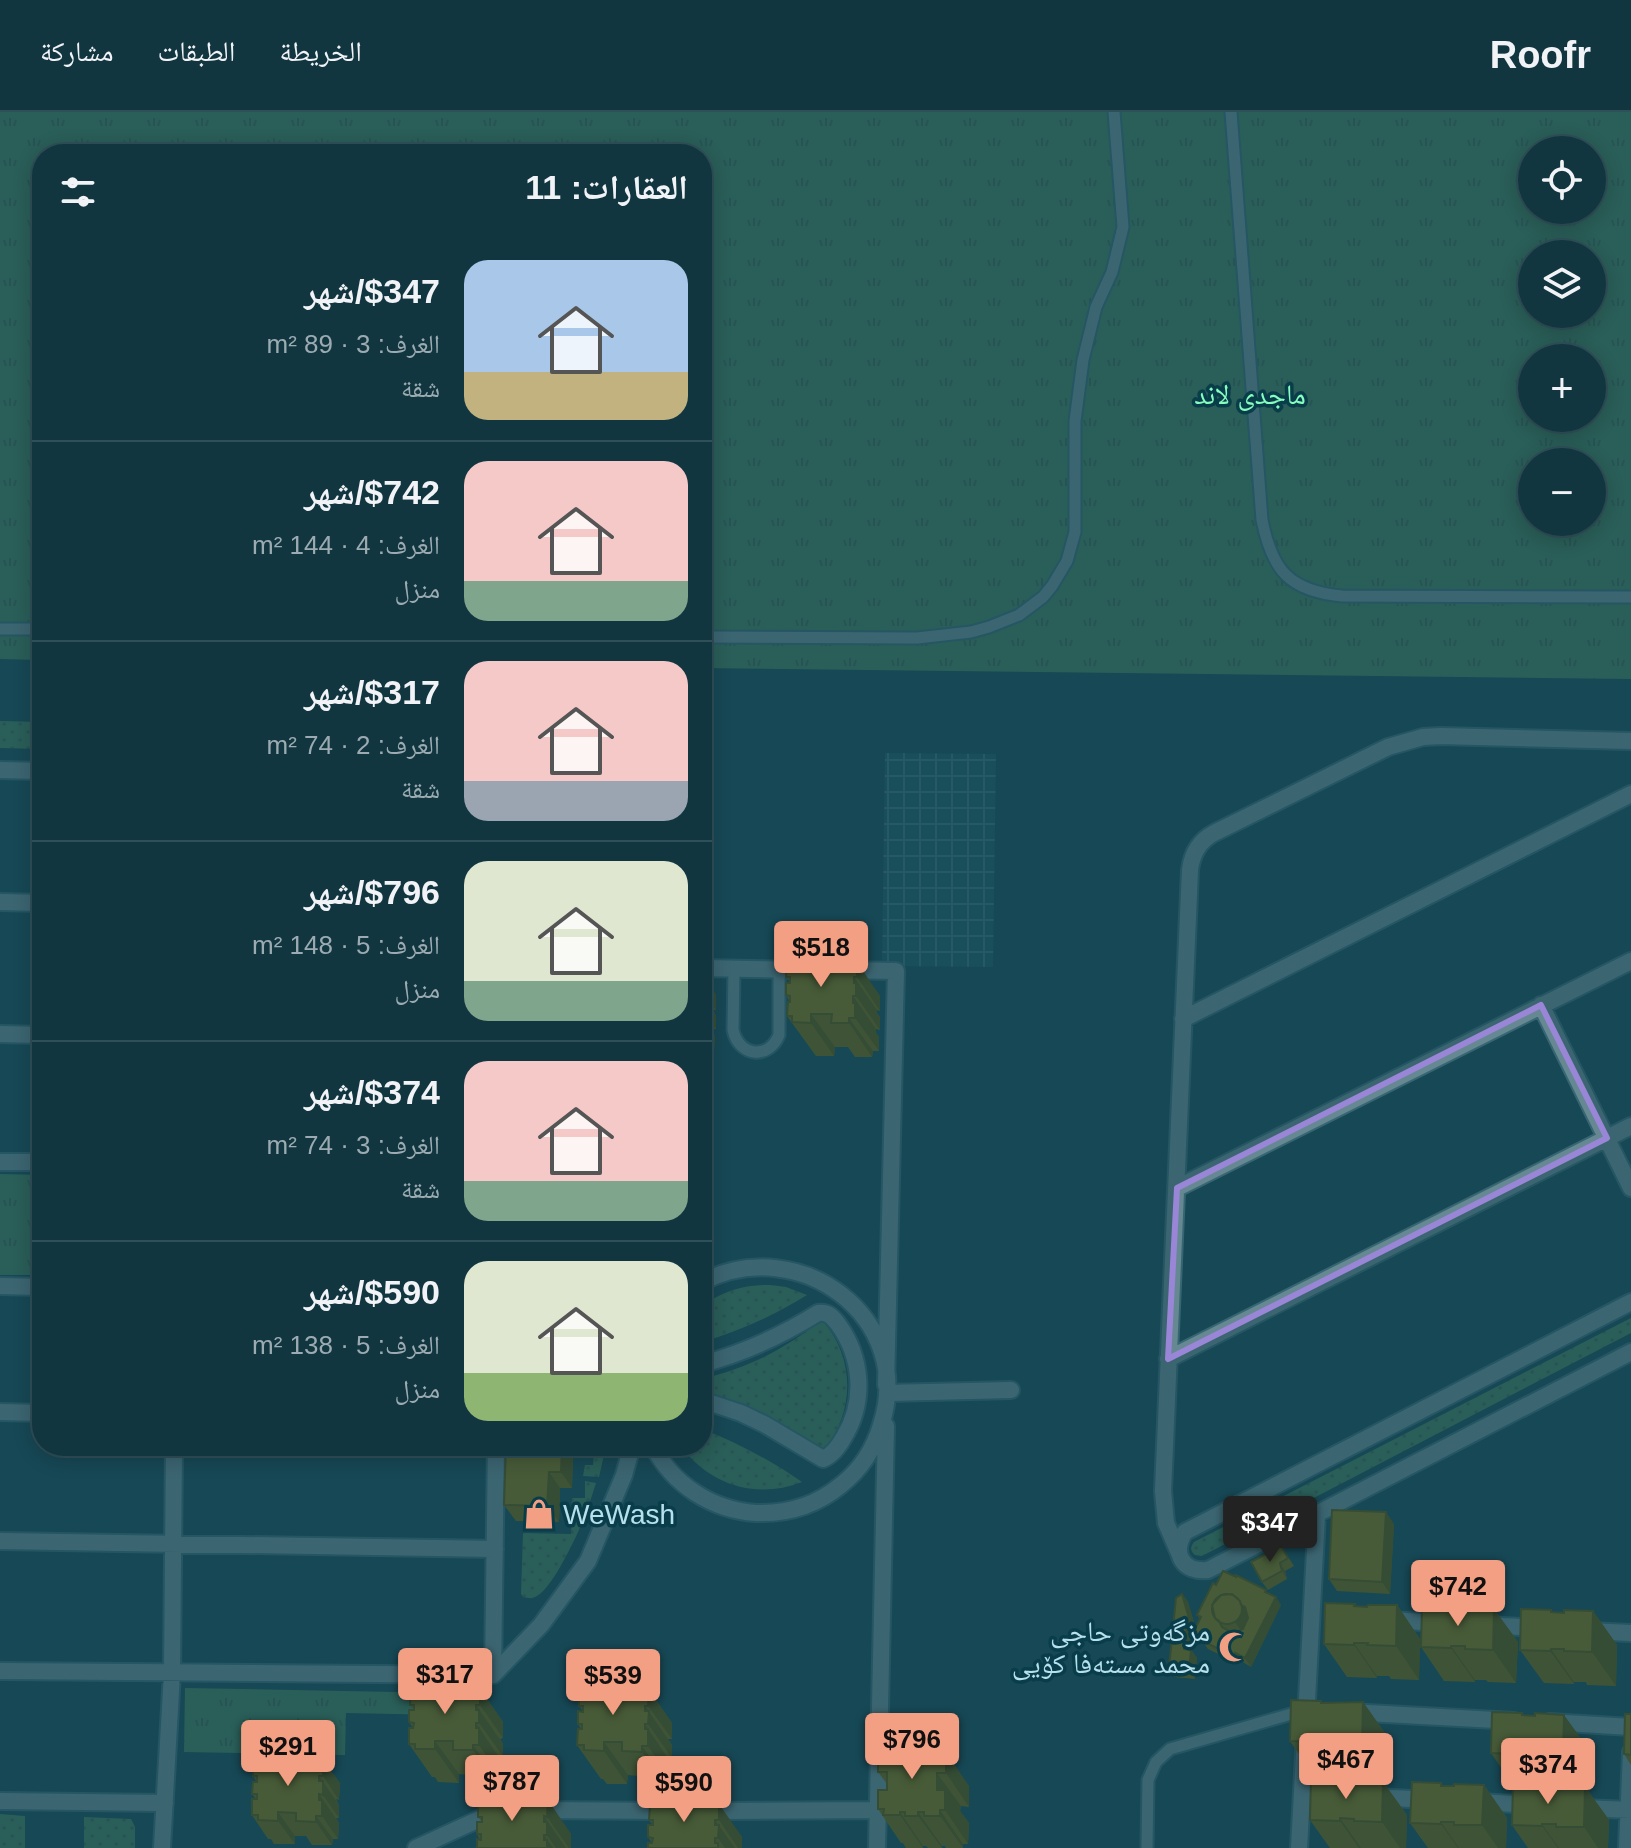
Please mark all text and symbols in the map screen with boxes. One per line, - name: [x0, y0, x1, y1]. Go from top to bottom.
- text: Roofr: [1490, 34, 1591, 76]
- text: مشاركة: [40, 36, 114, 67]
- text: الطبقات: [158, 36, 235, 67]
- text: الخريطة: [279, 36, 362, 67]
- map controls: [1518, 136, 1606, 536]
- button: locate: [1518, 136, 1606, 224]
- text: العقارات: 11: [525, 168, 688, 206]
- icon: filters: [56, 170, 100, 214]
- button: layers: [1518, 240, 1606, 328]
- text: $347/شهر: [304, 272, 440, 310]
- icon: home: [528, 292, 624, 388]
- text: الغرف: 3 · 89 m²: [266, 329, 440, 359]
- button: +: [1518, 344, 1606, 432]
- text: شقة: [401, 373, 440, 403]
- park label: ماجدی لاند: [1194, 379, 1306, 411]
- button: −: [1518, 448, 1606, 536]
- text: $742/شهر: [304, 473, 440, 511]
- icon: home: [528, 493, 624, 589]
- text: الغرف: 4 · 144 m²: [252, 530, 440, 560]
- text: منزل: [395, 574, 440, 604]
- text: $317/شهر: [304, 673, 440, 711]
- icon: home: [528, 693, 624, 789]
- text: الغرف: 2 · 74 m²: [266, 730, 440, 760]
- text: شقة: [401, 774, 440, 804]
- text: $796/شهر: [304, 873, 440, 911]
- icon: home: [528, 893, 624, 989]
- pin: $518: [774, 921, 868, 989]
- text: الغرف: 5 · 148 m²: [252, 930, 440, 960]
- text: $518: [792, 932, 850, 962]
- text: منزل: [395, 974, 440, 1004]
- text: $374/شهر: [304, 1073, 440, 1111]
- icon: home: [528, 1093, 624, 1189]
- text: الغرف: 3 · 74 m²: [266, 1130, 440, 1160]
- text: شقة: [401, 1174, 440, 1204]
- text: $590/شهر: [304, 1273, 440, 1311]
- icon: home: [528, 1293, 624, 1389]
- text: الغرف: 5 · 138 m²: [252, 1330, 440, 1360]
- text: منزل: [395, 1374, 440, 1404]
- pin: $347: [1223, 1496, 1317, 1564]
- shop icon: WeWash: [522, 1497, 556, 1531]
- place label: WeWash: [563, 1499, 675, 1530]
- text: $347: [1241, 1507, 1299, 1537]
- pin: $742: [1411, 1560, 1505, 1628]
- text: $742: [1429, 1571, 1487, 1601]
- place label: مزگەوتی حاجی محمد مستەفا کۆیی: [1012, 1616, 1210, 1681]
- mosque icon: مزگەوتی حاجی محمد مستەفا کۆیی: [1217, 1630, 1251, 1664]
- pin: $317: [398, 1648, 492, 1716]
- pin: $539: [566, 1649, 660, 1717]
- text: $317: [416, 1659, 474, 1689]
- text: $539: [584, 1660, 642, 1690]
- pin: $796: [865, 1713, 959, 1781]
- pin: $291: [241, 1720, 335, 1788]
- text: $796: [883, 1724, 941, 1754]
- text: $291: [259, 1731, 317, 1761]
- pin: $467: [1299, 1733, 1393, 1801]
- pin: $374: [1501, 1738, 1595, 1806]
- text: $467: [1317, 1744, 1375, 1774]
- text: $374: [1519, 1749, 1577, 1779]
- pin: $787: [465, 1755, 559, 1823]
- pin: $590: [637, 1756, 731, 1824]
- text: $787: [483, 1766, 541, 1796]
- text: $590: [655, 1767, 713, 1797]

